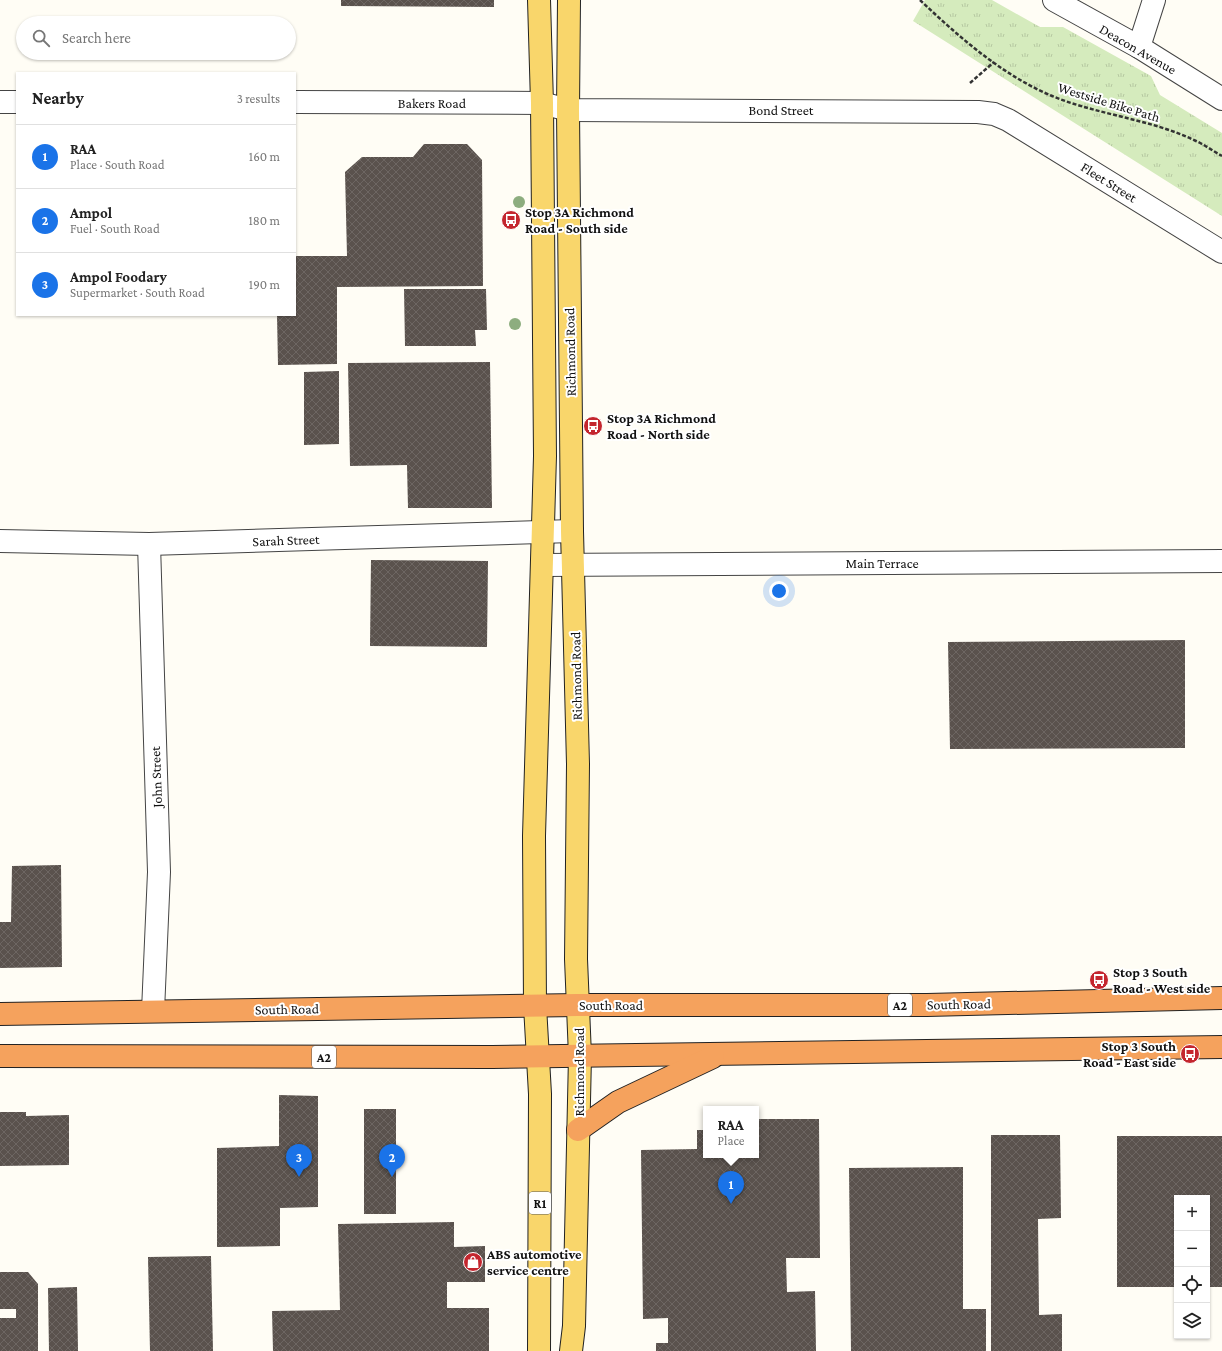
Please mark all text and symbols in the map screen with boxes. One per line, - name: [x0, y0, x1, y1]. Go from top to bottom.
- search box: [16, 16, 296, 60]
- street label: Deacon Avenue: [1097, 21, 1179, 77]
- icon: search: [30, 27, 52, 49]
- text: Search here: [62, 30, 131, 46]
- street label: Westside Bike Path: [1056, 79, 1162, 125]
- text: Nearby: [32, 89, 84, 108]
- text: 3 results: [237, 91, 280, 106]
- street label: Bakers Road: [398, 95, 467, 111]
- street label: Bond Street: [749, 102, 814, 118]
- text: RAA: [70, 141, 96, 157]
- text: 1: [43, 149, 47, 164]
- text: 160 m: [249, 149, 280, 164]
- text: Place · South Road: [70, 157, 165, 172]
- street label: Fleet Street: [1078, 159, 1140, 206]
- place label: Stop 3A Richmond Road - South side: [525, 204, 634, 236]
- text: Ampol: [70, 205, 112, 221]
- bus stop icon: Stop 3A Richmond Road - South side: [500, 209, 522, 231]
- text: 2: [42, 213, 48, 228]
- text: 180 m: [248, 213, 280, 228]
- text: Fuel · South Road: [70, 221, 160, 236]
- text: Ampol Foodary: [70, 269, 167, 285]
- text: 3: [42, 277, 48, 292]
- text: 190 m: [249, 277, 280, 292]
- text: Supermarket · South Road: [70, 285, 205, 300]
- street label: Richmond Road: [561, 307, 579, 397]
- place label: Stop 3A Richmond Road - North side: [607, 410, 716, 442]
- bus stop icon: Stop 3A Richmond Road - North side: [582, 415, 604, 437]
- street label: Sarah Street: [252, 531, 320, 549]
- street label: Main Terrace: [845, 555, 919, 571]
- your location: [769, 581, 789, 601]
- street label: Richmond Road: [567, 631, 585, 721]
- street label: John Street: [147, 746, 165, 810]
- place label: Stop 3 South Road - West side: [1113, 964, 1211, 996]
- bus stop icon: Stop 3 South Road - West side: [1088, 969, 1110, 991]
- road number: A2: [888, 994, 912, 1016]
- street label: South Road: [927, 995, 992, 1013]
- street label: South Road: [579, 997, 644, 1013]
- street label: South Road: [255, 1000, 320, 1018]
- street label: Richmond Road: [571, 1027, 587, 1116]
- place label: Stop 3 South Road - East side: [1083, 1038, 1176, 1070]
- bus stop icon: Stop 3 South Road - East side: [1179, 1043, 1201, 1065]
- road number: A2: [312, 1046, 336, 1068]
- popup: [703, 1106, 759, 1158]
- text: RAA: [717, 1117, 744, 1133]
- text: Place: [717, 1133, 745, 1148]
- pin: 3: [286, 1144, 312, 1177]
- pin: 2: [379, 1144, 405, 1177]
- pin: 1: [718, 1171, 744, 1204]
- road number: R1: [529, 1192, 551, 1214]
- map controls: [1174, 1195, 1210, 1339]
- button: +: [1174, 1195, 1210, 1231]
- button: −: [1174, 1231, 1210, 1267]
- place label: ABS automotive service centre: [486, 1246, 582, 1278]
- shop icon: ABS automotive service centre: [462, 1251, 484, 1273]
- button: locate: [1174, 1267, 1210, 1303]
- button: layers: [1174, 1303, 1210, 1339]

